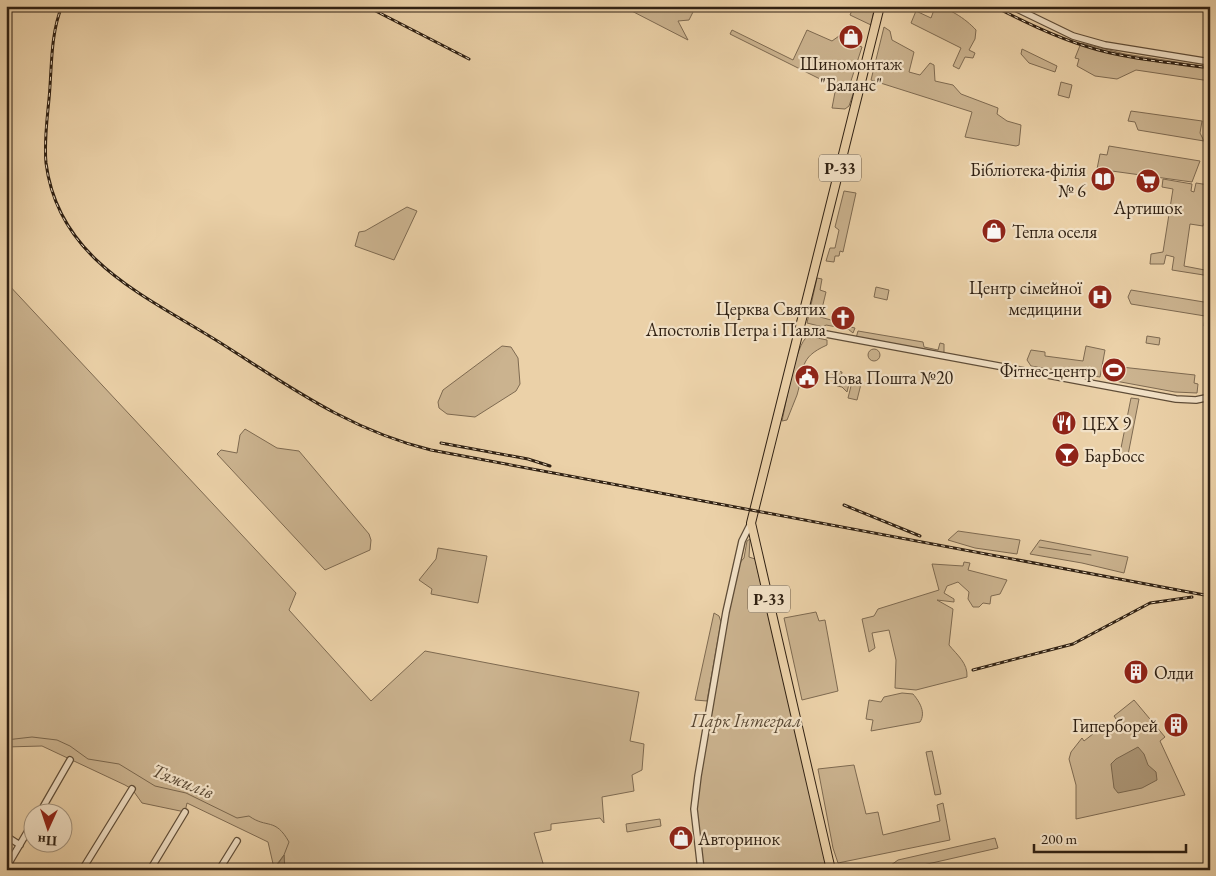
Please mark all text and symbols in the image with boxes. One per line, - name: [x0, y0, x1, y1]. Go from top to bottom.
- shop icon: Шиномонтаж "Баланс": [838, 24, 864, 50]
- place label: Шиномонтаж "Баланс": [800, 52, 903, 96]
- road number: Р-33: [819, 154, 861, 182]
- place label: Бібліотека-філія № 6: [970, 158, 1086, 202]
- library icon: Бібліотека-філія № 6: [1090, 166, 1116, 192]
- supermarket icon: Артишок: [1135, 168, 1161, 194]
- place label: Артишок: [1113, 196, 1183, 219]
- shop icon: Тепла оселя: [981, 218, 1007, 244]
- place label: Тепла оселя: [1012, 220, 1097, 243]
- place label: Центр сімейної медицини: [969, 276, 1083, 320]
- hospital icon: Центр сімейної медицини: [1087, 284, 1113, 310]
- place label: Церква Святих Апостолів Петра і Павла: [645, 297, 827, 341]
- church icon: Церква Святих Апостолів Петра і Павла: [830, 305, 856, 331]
- sports icon: Фітнес-центр: [1101, 357, 1127, 383]
- place label: Фітнес-центр: [1000, 359, 1096, 382]
- public building icon: Нова Пошта №20: [794, 364, 820, 390]
- place label: Нова Пошта №20: [824, 366, 954, 389]
- restaurant icon: ЦЕХ 9: [1051, 410, 1077, 436]
- place label: ЦЕХ 9: [1082, 412, 1131, 435]
- bar icon: БарБосс: [1054, 442, 1080, 468]
- place label: БарБосс: [1084, 444, 1145, 467]
- road number: Р-33: [748, 586, 790, 612]
- building icon: Олди: [1123, 659, 1149, 685]
- place label: Олди: [1154, 661, 1194, 684]
- park label: Парк Інтеграл: [690, 709, 801, 733]
- building icon: Гиперборей: [1163, 712, 1189, 738]
- place label: Гиперборей: [1072, 714, 1158, 737]
- water label: Тяжилів: [148, 757, 218, 805]
- north arrow: [22, 804, 72, 854]
- scale bar: [1034, 821, 1186, 853]
- shop icon: Авторинок: [668, 825, 694, 851]
- place label: Авторинок: [697, 827, 781, 850]
- text: 200 m: [1041, 829, 1078, 848]
- text: Пн: [37, 831, 57, 850]

